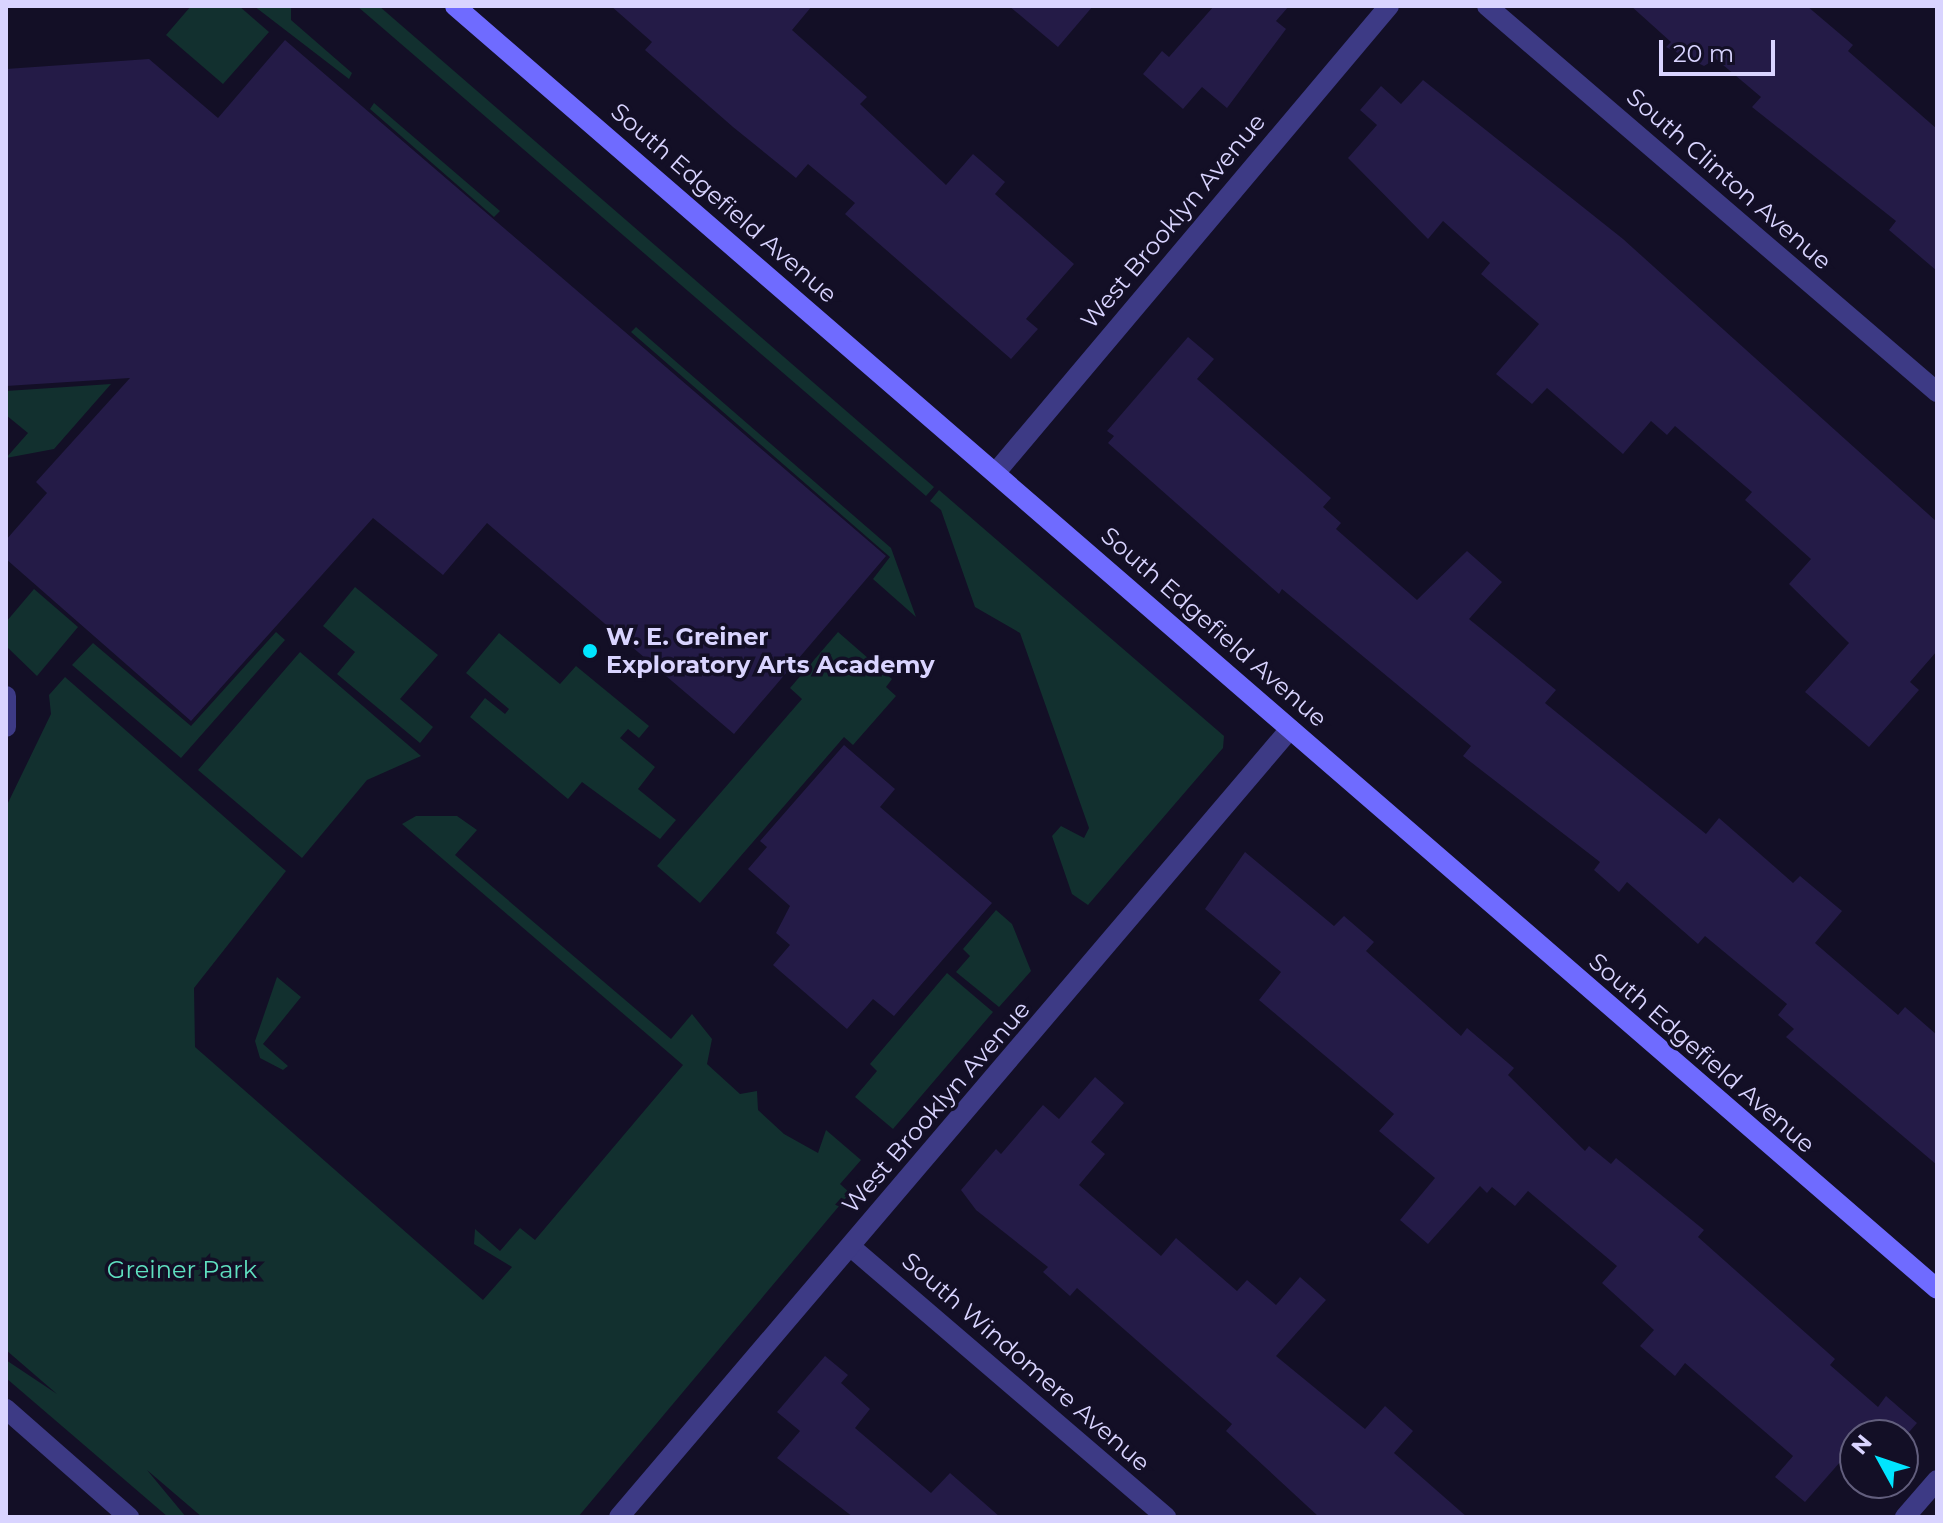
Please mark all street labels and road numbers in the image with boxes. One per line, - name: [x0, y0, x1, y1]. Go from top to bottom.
- street label: South Clinton Avenue: [1621, 82, 1837, 276]
- street label: South Edgefield Avenue: [605, 97, 843, 309]
- street label: West Brooklyn Avenue: [1075, 108, 1271, 334]
- street label: South Edgefield Avenue: [1095, 521, 1333, 733]
- street label: South Edgefield Avenue: [1583, 947, 1821, 1159]
- street label: West Brooklyn Avenue: [836, 995, 1036, 1219]
- street label: South Windomere Avenue: [896, 1246, 1156, 1478]

